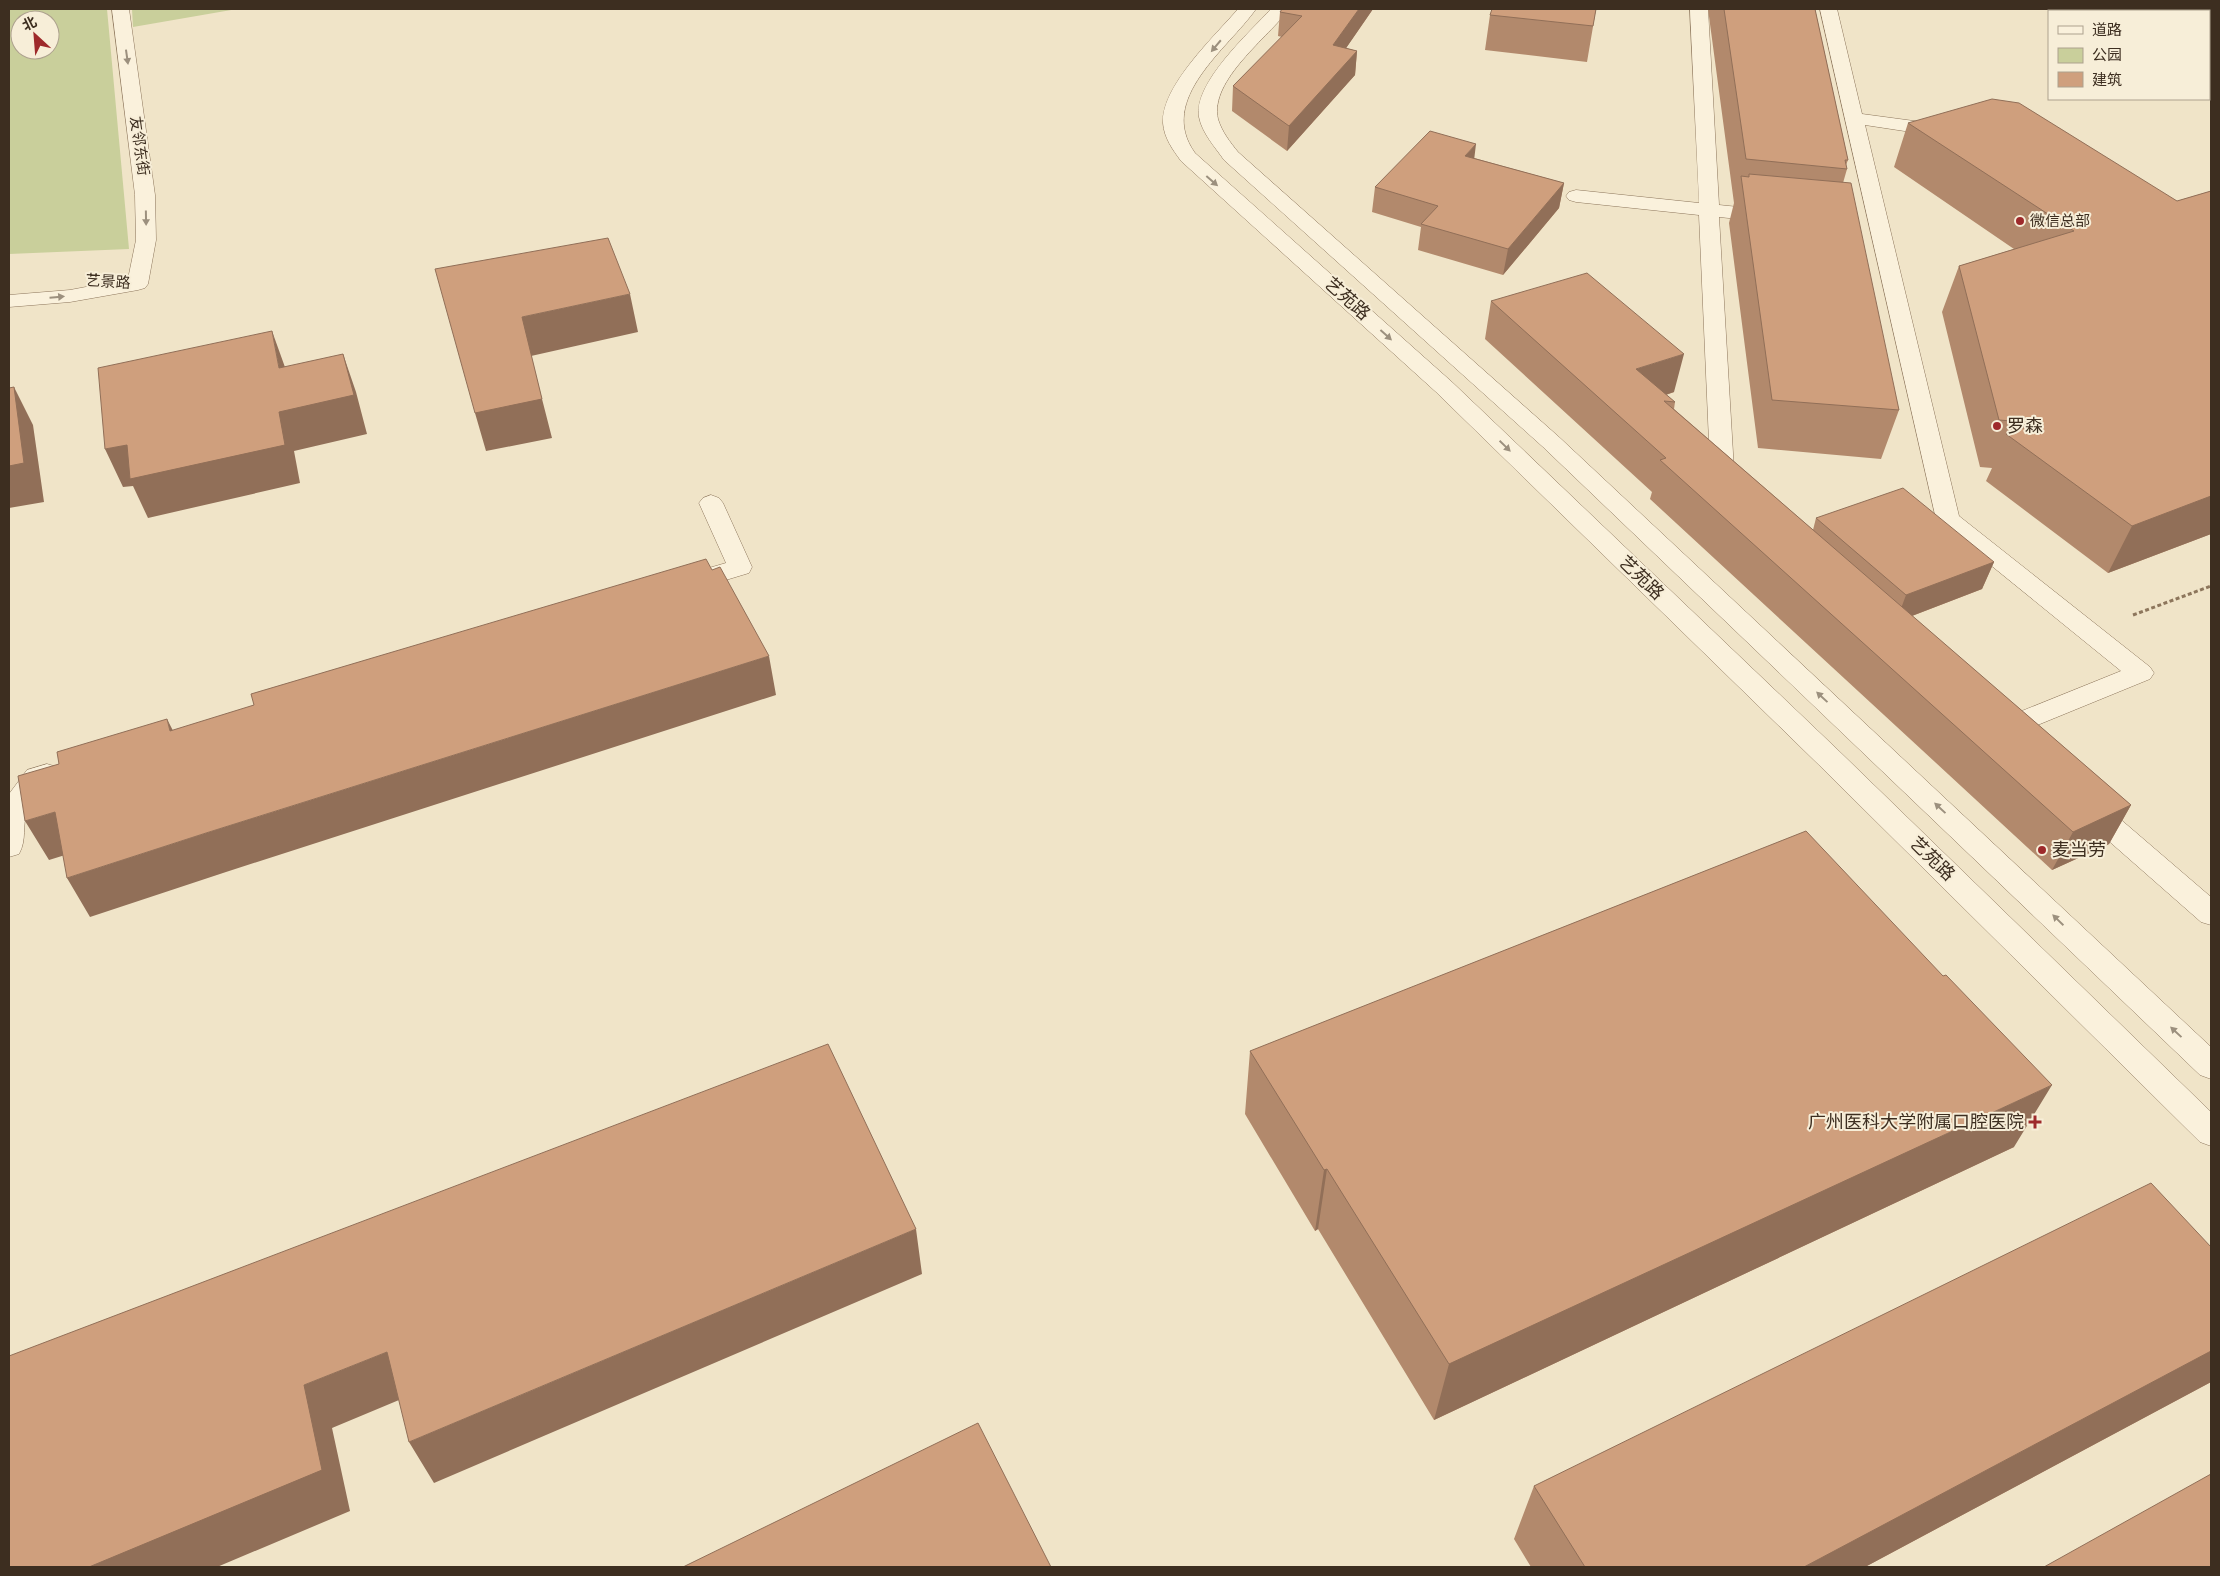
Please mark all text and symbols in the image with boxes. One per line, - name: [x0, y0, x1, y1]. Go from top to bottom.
- north arrow: [10, 10, 60, 60]
- legend: [2048, 10, 2210, 100]
- text: 北: [19, 11, 40, 36]
- text: 道路: [2092, 19, 2122, 42]
- one-way arrow: [1211, 40, 1222, 53]
- text: 公园: [2092, 44, 2122, 67]
- one-way arrow: [123, 49, 131, 65]
- text: 建筑: [2092, 69, 2122, 92]
- street label: 友邻东街: [123, 115, 155, 177]
- one-way arrow: [1206, 175, 1218, 187]
- place label: 微信总部: [2030, 210, 2090, 233]
- one-way arrow: [142, 211, 150, 227]
- marker: 微信总部: [2014, 215, 2026, 227]
- street label: 艺景路: [85, 269, 131, 295]
- street label: 艺苑路: [1318, 271, 1376, 327]
- one-way arrow: [50, 293, 66, 301]
- one-way arrow: [1380, 329, 1392, 341]
- place label: 罗森: [2007, 413, 2043, 440]
- marker: 罗森: [1991, 420, 2003, 432]
- one-way arrow: [1499, 440, 1511, 452]
- street label: 艺苑路: [1612, 550, 1670, 606]
- one-way arrow: [1816, 691, 1828, 703]
- one-way arrow: [1935, 802, 1947, 814]
- street label: 艺苑路: [1903, 831, 1961, 887]
- place label: 麦当劳: [2052, 837, 2106, 864]
- marker: 麦当劳: [2036, 844, 2048, 856]
- one-way arrow: [2053, 914, 2065, 926]
- one-way arrow: [2170, 1026, 2182, 1038]
- place label: 广州医科大学附属口腔医院: [1808, 1109, 2024, 1136]
- marker: 广州医科大学附属口腔医院: [2028, 1115, 2042, 1129]

